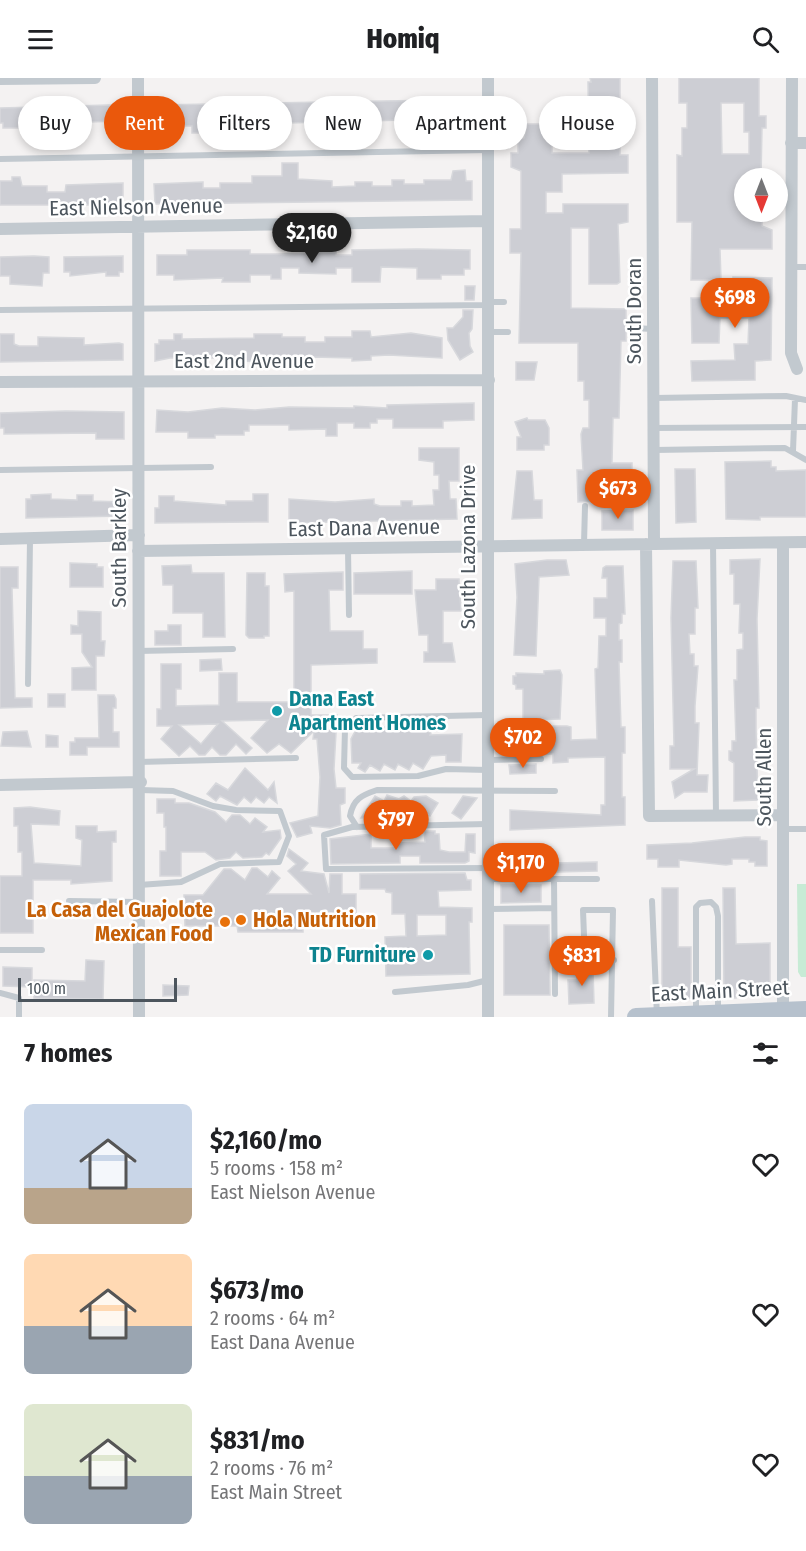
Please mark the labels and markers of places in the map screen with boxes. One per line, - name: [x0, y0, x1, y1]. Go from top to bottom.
- pin: $2,160: [263, 213, 361, 264]
- pin: $698: [699, 278, 771, 329]
- pin: $673: [582, 469, 654, 520]
- place label: Dana East Apartment Homes: [288, 686, 446, 736]
- marker: Dana East Apartment Homes: [270, 704, 284, 718]
- pin: $702: [487, 718, 559, 769]
- pin: $797: [360, 800, 432, 851]
- pin: $1,170: [472, 843, 570, 894]
- place label: La Casa del Guajolote Mexican Food: [27, 897, 213, 947]
- place label: Hola Nutrition: [253, 907, 376, 933]
- marker: Hola Nutrition: [234, 913, 248, 927]
- marker: La Casa del Guajolote Mexican Food: [218, 915, 232, 929]
- pin: $831: [546, 936, 618, 987]
- place label: TD Furniture: [309, 942, 416, 968]
- marker: TD Furniture: [421, 948, 435, 962]

